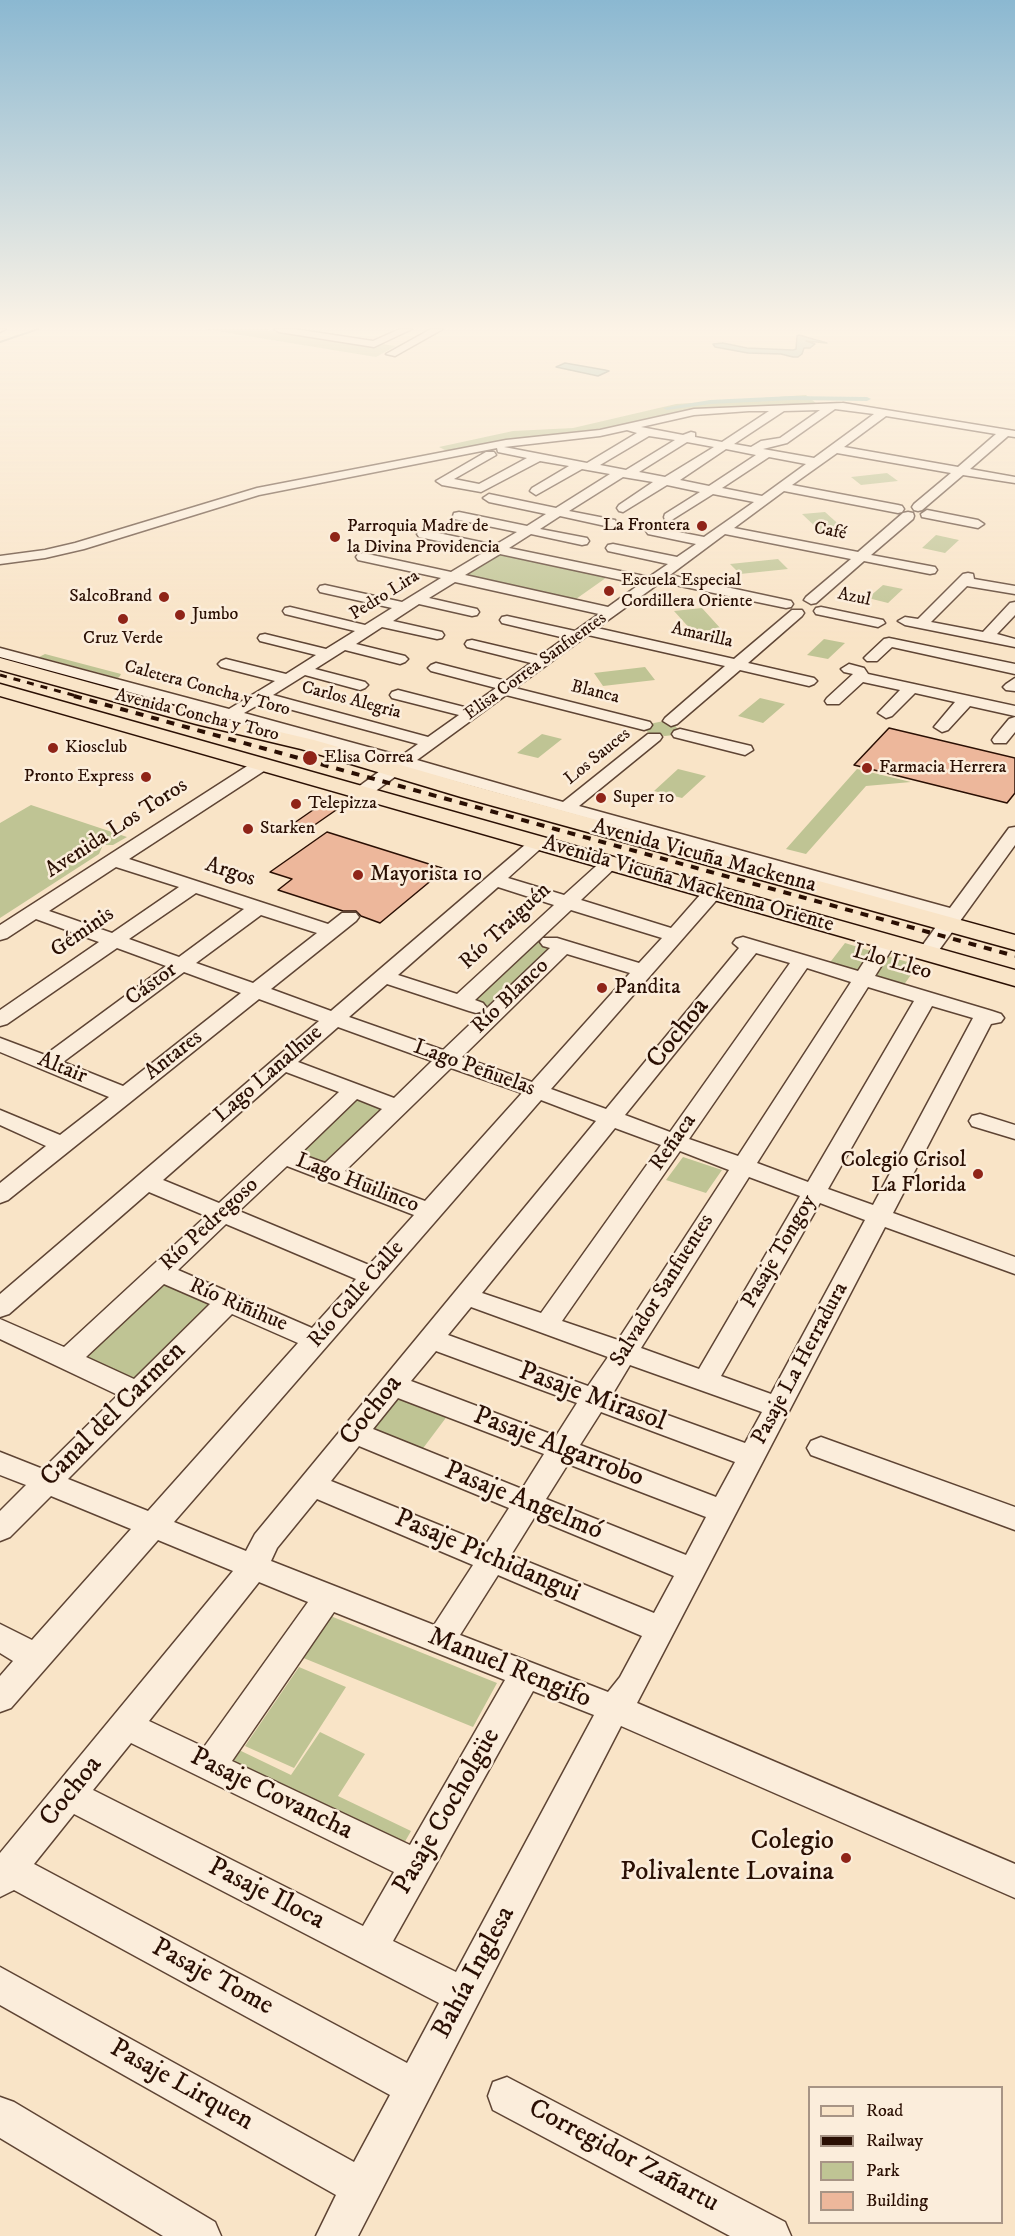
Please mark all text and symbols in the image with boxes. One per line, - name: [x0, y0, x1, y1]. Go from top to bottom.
- place label: La Frontera: [603, 515, 690, 537]
- place label: Parroquia Madre de la Divina Providencia: [347, 516, 500, 558]
- street label: Café: [812, 518, 848, 546]
- marker: La Frontera: [695, 519, 709, 533]
- marker: Parroquia Madre de la Divina Providencia: [328, 530, 342, 544]
- street label: Pedro Lira: [346, 566, 424, 626]
- place label: Escuela Especial Cordillera Oriente: [621, 570, 752, 612]
- marker: Escuela Especial Cordillera Oriente: [602, 584, 616, 598]
- street label: Azul: [835, 584, 873, 612]
- place label: SalcoBrand: [69, 586, 152, 608]
- marker: SalcoBrand: [157, 590, 171, 604]
- place label: Jumbo: [192, 604, 238, 626]
- marker: Jumbo: [173, 608, 187, 622]
- street label: Elisa Correa Sanfuentes: [461, 608, 611, 726]
- marker: Cruz Verde: [116, 612, 130, 626]
- street label: Amarilla: [669, 618, 735, 654]
- place label: Cruz Verde: [83, 628, 163, 650]
- street label: Caletera Concha y Toro: [122, 656, 292, 722]
- street label: Carlos Alegria: [299, 677, 403, 725]
- street label: Blanca: [569, 677, 621, 709]
- street label: Avenida Concha y Toro: [113, 685, 281, 747]
- street label: Los Sauces: [561, 724, 635, 790]
- place label: Kiosclub: [65, 737, 127, 759]
- marker: Kiosclub: [46, 741, 60, 755]
- place label: Elisa Correa: [324, 747, 413, 769]
- marker: Elisa Correa: [301, 749, 319, 767]
- place label: Farmacia Herrera: [879, 757, 1006, 779]
- marker: Farmacia Herrera: [860, 761, 874, 775]
- place label: Pronto Express: [24, 766, 134, 788]
- marker: Pronto Express: [139, 770, 153, 784]
- street label: Avenida Los Toros: [41, 773, 193, 885]
- place label: Super 10: [613, 787, 674, 809]
- marker: Super 10: [594, 791, 608, 805]
- place label: Telepizza: [308, 793, 377, 815]
- marker: Telepizza: [289, 797, 303, 811]
- street label: Avenida Vicuña Mackenna: [589, 814, 819, 900]
- place label: Starken: [260, 818, 315, 840]
- marker: Starken: [241, 822, 255, 836]
- street label: Avenida Vicuña Mackenna Oriente: [539, 831, 837, 939]
- street label: Argos: [202, 853, 258, 893]
- place label: Mayorista 10: [370, 862, 482, 888]
- marker: Mayorista 10: [351, 868, 365, 882]
- street label: Río Traiguén: [455, 878, 557, 976]
- street label: Géminis: [46, 902, 120, 964]
- street label: Llo Lleo: [850, 939, 934, 987]
- street label: Río Blanco: [467, 954, 555, 1040]
- street label: Cástor: [121, 958, 183, 1012]
- place label: Pandita: [614, 975, 681, 1001]
- marker: Pandita: [595, 981, 609, 995]
- street label: Cochoa: [641, 992, 717, 1076]
- street label: Lago Lanalhue: [209, 1021, 329, 1129]
- street label: Antares: [140, 1025, 208, 1087]
- street label: Lago Peñuelas: [410, 1035, 538, 1103]
- street label: Altair: [34, 1047, 90, 1091]
- street label: Reñaca: [645, 1110, 703, 1176]
- street label: Lago Huilinco: [292, 1148, 422, 1220]
- place label: Colegio Crisol La Florida: [840, 1148, 966, 1200]
- marker: Colegio Crisol La Florida: [971, 1167, 985, 1181]
- street label: Río Pedregoso: [155, 1173, 265, 1277]
- street label: Pasaje Tongoy: [737, 1191, 823, 1313]
- street label: Salvador Sanfuentes: [605, 1210, 721, 1372]
- street label: Río Calle Calle: [303, 1236, 411, 1354]
- street label: Río Riñihue: [185, 1273, 291, 1339]
- street label: Pasaje La Herradura: [747, 1278, 855, 1450]
- street label: Canal del Carmen: [35, 1336, 193, 1494]
- street label: Pasaje Mirasol: [514, 1356, 670, 1440]
- street label: Cochoa: [334, 1369, 410, 1453]
- street label: Pasaje Algarrobo: [468, 1401, 648, 1495]
- street label: Pasaje Angelmó: [439, 1455, 607, 1549]
- street label: Pasaje Pichidangui: [389, 1503, 585, 1611]
- street label: Manuel Rengifo: [423, 1622, 595, 1716]
- street label: Pasaje Cocholgüe: [387, 1723, 509, 1901]
- street label: Pasaje Covancha: [184, 1742, 358, 1848]
- street label: Cochoa: [34, 1750, 110, 1834]
- place label: Colegio Polivalente Lovaina: [620, 1826, 834, 1889]
- marker: Colegio Polivalente Lovaina: [839, 1851, 853, 1865]
- street label: Pasaje Iloca: [202, 1852, 330, 1938]
- street label: Bahía Inglesa: [427, 1901, 523, 2045]
- street label: Pasaje Tome: [146, 1932, 278, 2024]
- street label: Pasaje Lirquen: [104, 2033, 258, 2139]
- legend: [808, 2086, 1003, 2224]
- street label: Corregidor Zañartu: [522, 2093, 724, 2221]
- text: Road: [866, 2100, 903, 2122]
- text: Railway: [866, 2130, 923, 2152]
- text: Park: [866, 2160, 900, 2182]
- text: Building: [866, 2190, 928, 2212]

